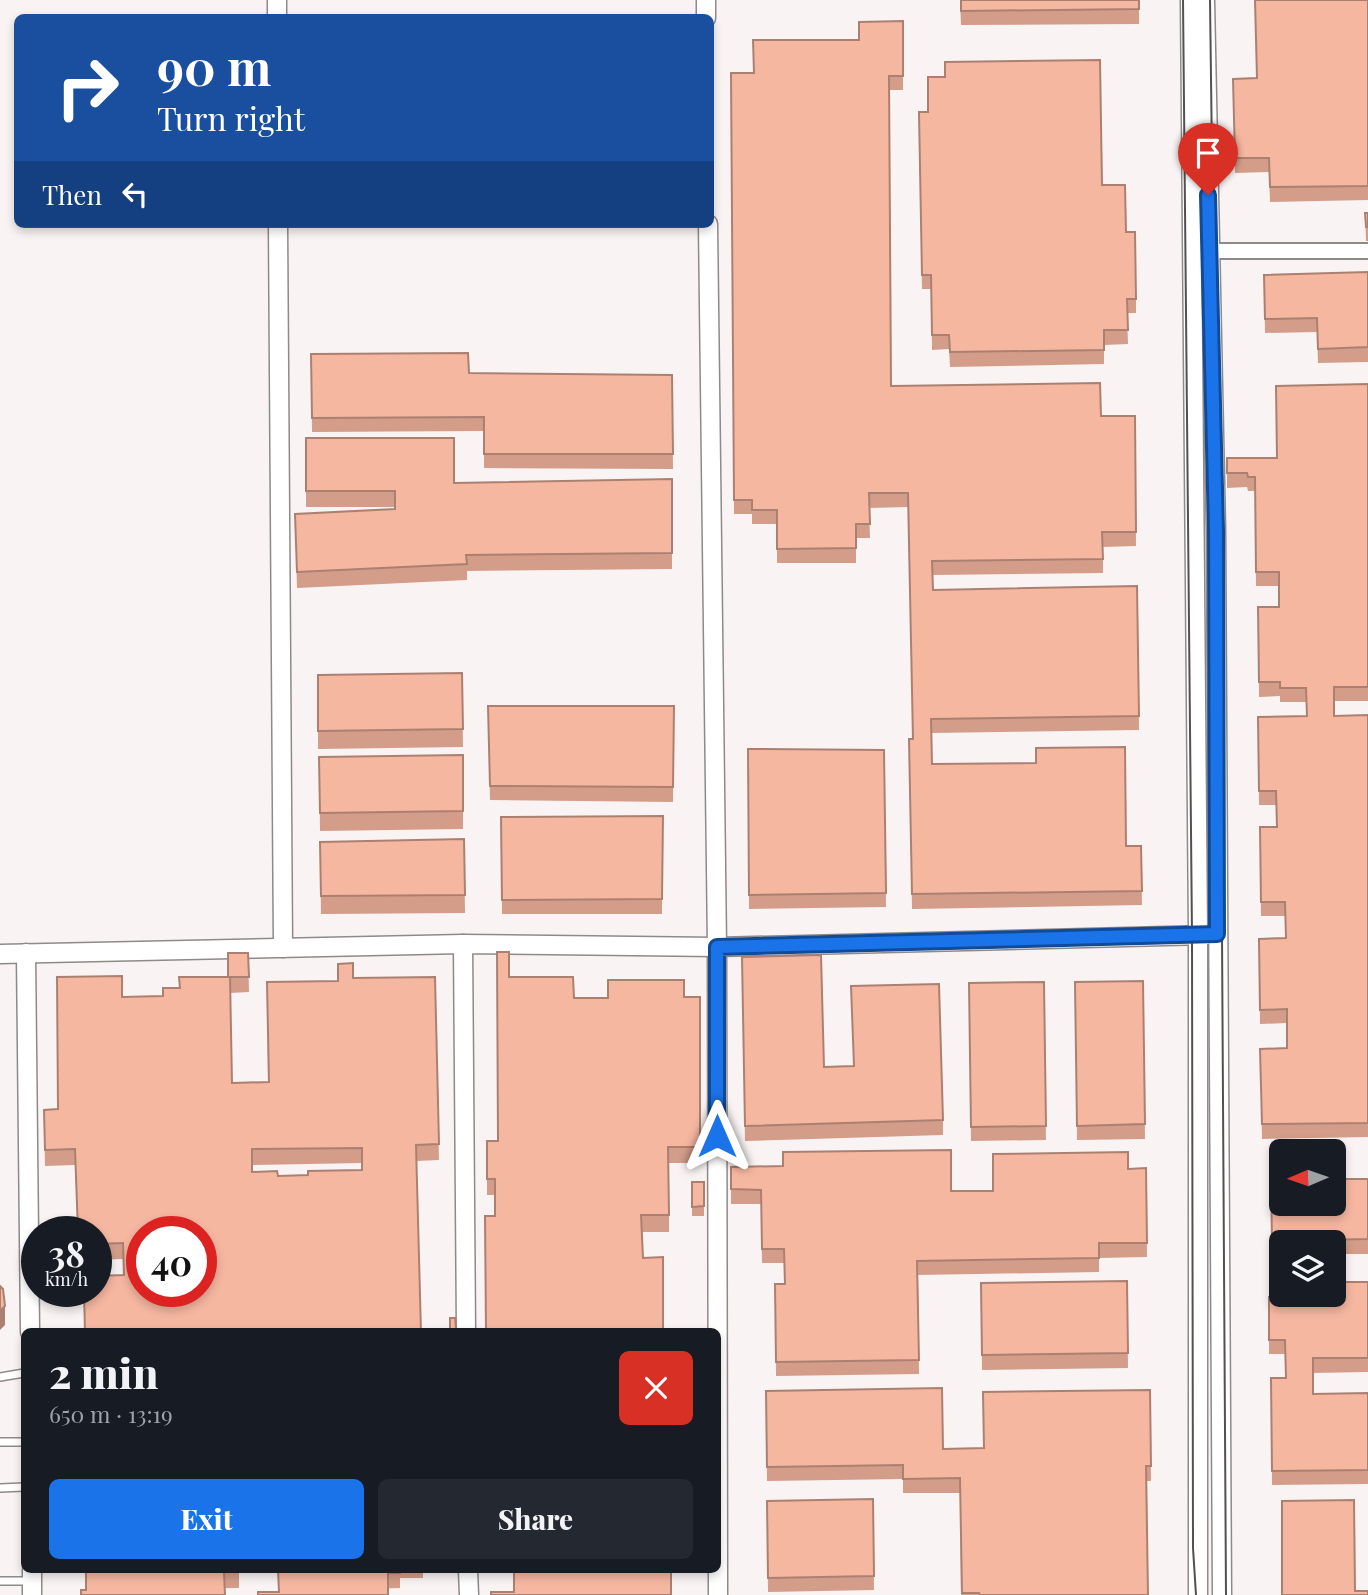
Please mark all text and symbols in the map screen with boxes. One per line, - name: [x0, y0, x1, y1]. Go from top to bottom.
- text: 90 m: [157, 33, 271, 98]
- icon: right: [42, 42, 133, 133]
- text: Turn right: [157, 96, 305, 139]
- pin: [1178, 123, 1238, 195]
- icon: arrive: [1189, 134, 1227, 172]
- icon: left: [116, 175, 154, 213]
- text: Then: [42, 177, 102, 212]
- position arrow: [680, 1099, 754, 1173]
- north arrow: [1269, 1139, 1346, 1216]
- map controls: [1269, 1139, 1346, 1307]
- speed limit sign: 40: [126, 1216, 217, 1307]
- text: 38: [48, 1229, 85, 1276]
- button: layers: [1269, 1230, 1346, 1307]
- text: km/h: [45, 1267, 88, 1291]
- text: 2 min: [49, 1344, 158, 1400]
- button: close: [619, 1351, 693, 1425]
- text: 650 m · 13:19: [49, 1398, 173, 1429]
- button: Exit: [49, 1479, 364, 1559]
- button: Share: [378, 1479, 693, 1559]

